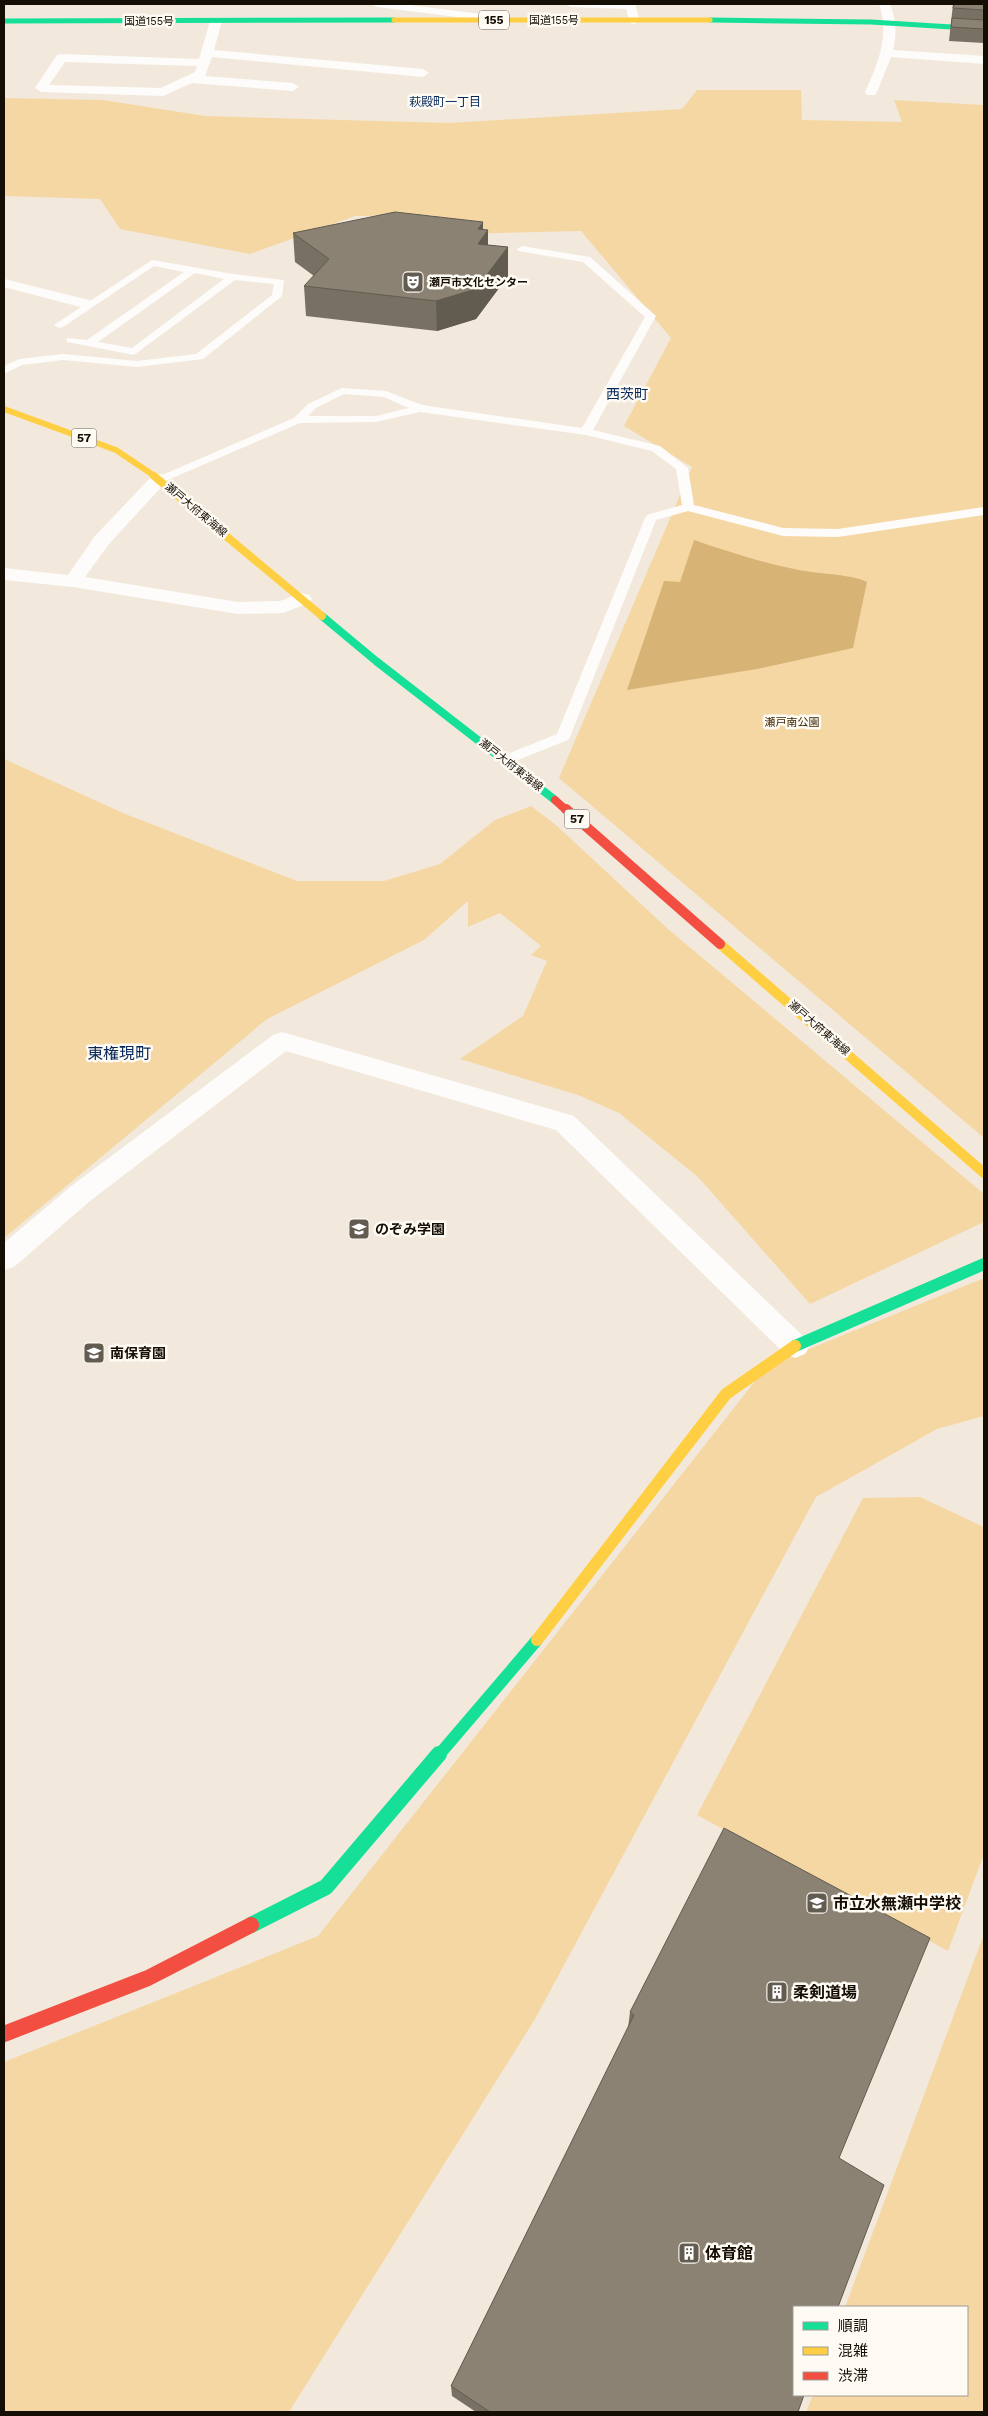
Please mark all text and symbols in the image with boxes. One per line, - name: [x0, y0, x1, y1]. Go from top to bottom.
- road number: 155: [479, 10, 509, 30]
- street label: 国道155号: [529, 14, 579, 27]
- street label: 国道155号: [124, 15, 174, 28]
- district label: 萩殿町一丁目: [409, 95, 481, 109]
- theatre icon: 瀬戸市文化センター: [401, 270, 425, 294]
- place label: 瀬戸市文化センター: [429, 276, 528, 289]
- district label: 西茨町: [606, 386, 648, 402]
- road number: 57: [72, 428, 96, 448]
- street label: 瀬戸大府東海線: [162, 480, 230, 540]
- park label: 瀬戸南公園: [765, 716, 820, 729]
- street label: 瀬戸大府東海線: [477, 736, 545, 794]
- road number: 57: [564, 810, 590, 829]
- street label: 瀬戸大府東海線: [786, 998, 852, 1058]
- district label: 東権現町: [87, 1044, 151, 1063]
- school or university icon: のぞみ学園: [347, 1217, 371, 1241]
- place label: のぞみ学園: [375, 1221, 445, 1237]
- school or university icon: 南保育園: [82, 1341, 106, 1365]
- place label: 南保育園: [110, 1345, 166, 1361]
- school or university icon: 市立水無瀬中学校: [805, 1891, 829, 1915]
- place label: 市立水無瀬中学校: [833, 1894, 961, 1913]
- building icon: 柔剣道場: [765, 1980, 789, 2004]
- place label: 柔剣道場: [793, 1983, 857, 2002]
- building icon: 体育館: [677, 2241, 701, 2265]
- place label: 体育館: [705, 2244, 753, 2263]
- legend: [793, 2306, 968, 2396]
- text: 順調: [838, 2317, 868, 2335]
- text: 混雑: [838, 2342, 868, 2360]
- text: 渋滞: [838, 2367, 868, 2385]

